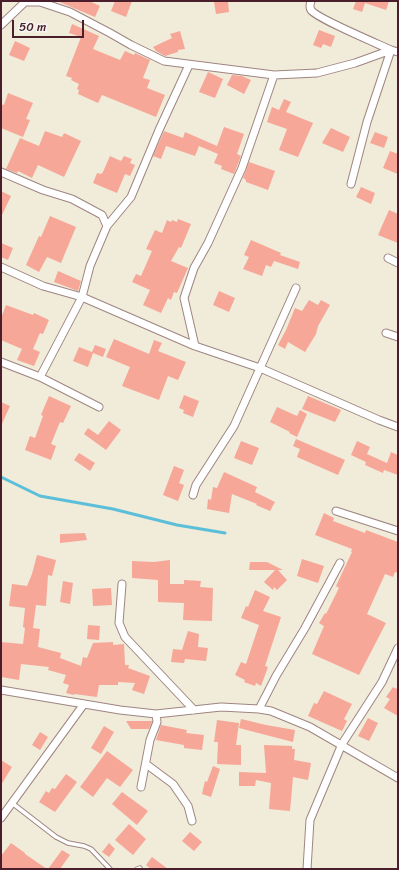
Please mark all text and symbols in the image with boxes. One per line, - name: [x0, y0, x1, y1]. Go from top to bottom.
- scale bar: [14, 12, 86, 38]
- text: 50 m: [19, 16, 46, 38]

